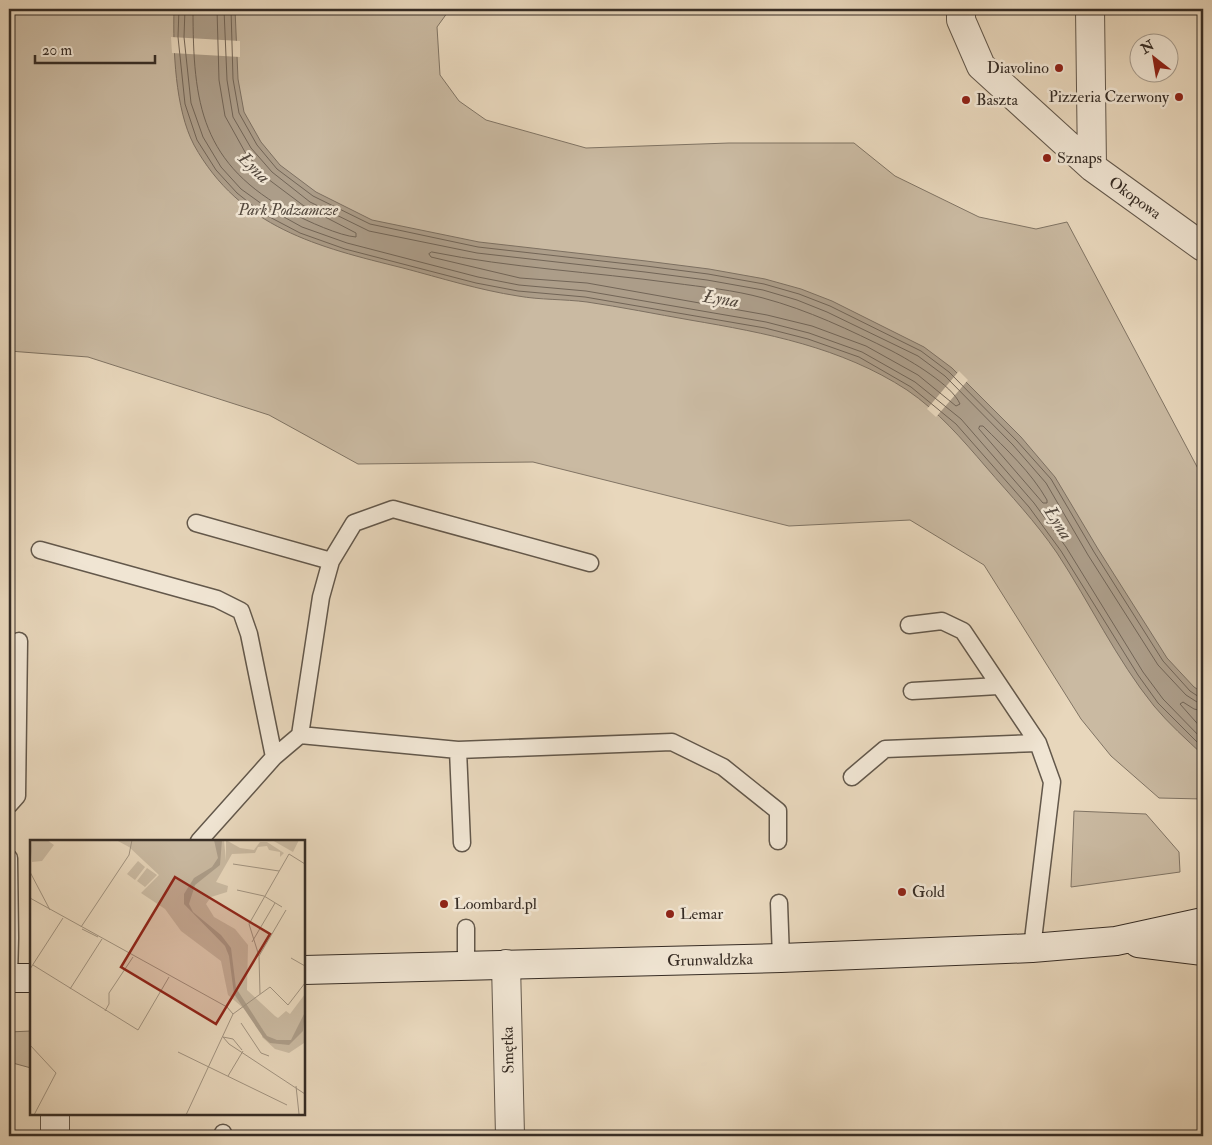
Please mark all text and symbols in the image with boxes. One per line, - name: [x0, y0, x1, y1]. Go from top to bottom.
- scale bar: [35, 32, 155, 64]
- north arrow: [1130, 32, 1180, 82]
- text: N: [1137, 37, 1158, 58]
- text: 20 m: [42, 41, 72, 60]
- place label: Diavolino: [987, 58, 1049, 78]
- marker: Diavolino: [1053, 62, 1065, 74]
- place label: Pizzeria Czerwony: [1049, 87, 1170, 107]
- place label: Baszta: [976, 90, 1018, 110]
- marker: Pizzeria Czerwony: [1173, 91, 1185, 103]
- marker: Baszta: [960, 94, 972, 106]
- water label: Łyna: [233, 147, 275, 189]
- place label: Sznaps: [1057, 148, 1102, 169]
- marker: Sznaps: [1041, 152, 1053, 164]
- street label: Okopowa: [1104, 172, 1166, 225]
- park label: Park Podzamcze: [237, 200, 339, 220]
- water label: Łyna: [701, 285, 740, 313]
- water label: Łyna: [1038, 501, 1077, 544]
- inset map: [30, 840, 305, 1115]
- place label: Gold: [912, 882, 945, 902]
- marker: Gold: [896, 886, 908, 898]
- place label: Loombard.pl: [454, 894, 537, 915]
- marker: Loombard.pl: [438, 898, 450, 910]
- place label: Lemar: [680, 904, 723, 924]
- marker: Lemar: [664, 908, 676, 920]
- street label: Grunwaldzka: [667, 949, 754, 971]
- street label: Smętka: [498, 1026, 518, 1074]

